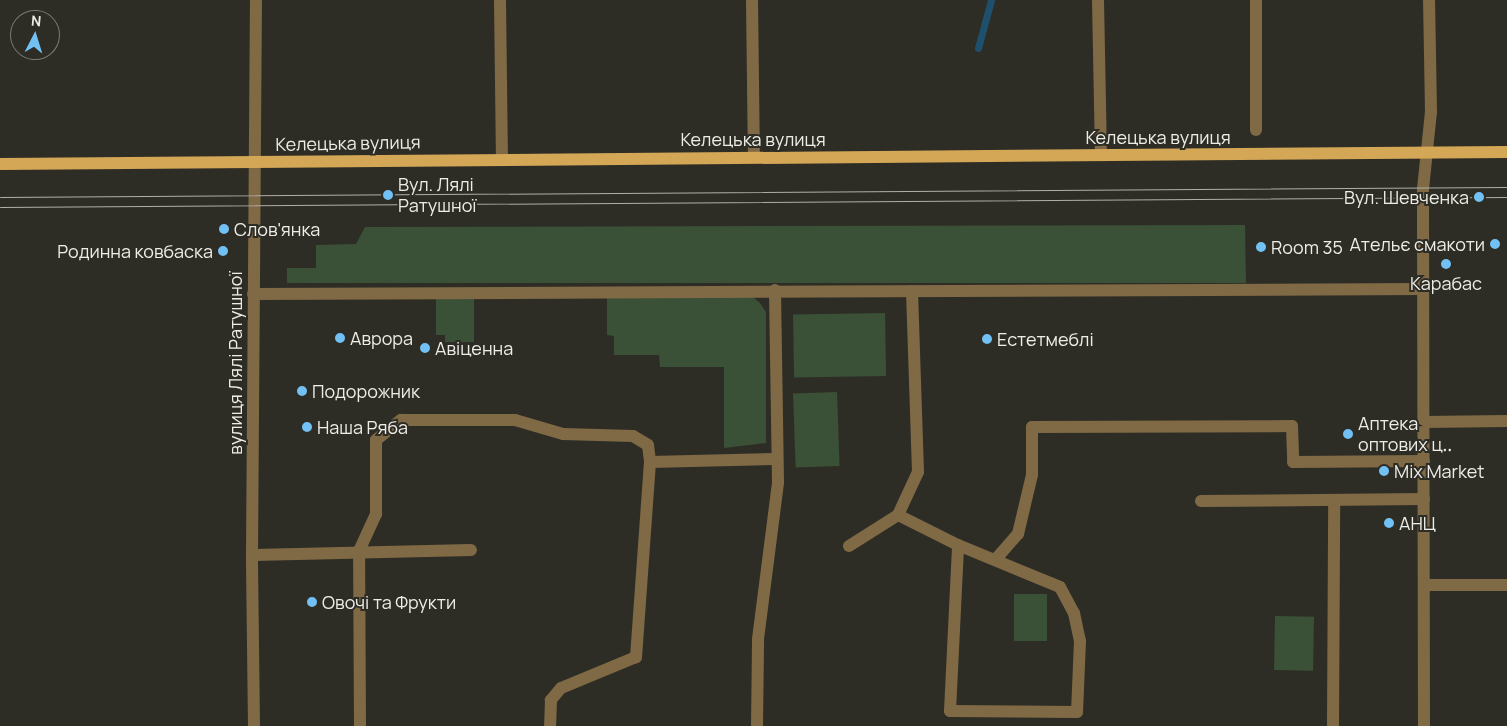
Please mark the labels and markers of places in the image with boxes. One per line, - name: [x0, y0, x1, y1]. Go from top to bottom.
- place label: Вул. Лялі Ратушної: [398, 174, 477, 216]
- place label: Вул. Шевченка: [1344, 186, 1469, 208]
- marker: Вул. Лялі Ратушної: [382, 189, 394, 201]
- marker: Вул. Шевченка: [1473, 191, 1485, 203]
- place label: Слов'янка: [234, 218, 320, 240]
- marker: Слов'янка: [218, 223, 230, 235]
- place label: Ательє смакоти: [1349, 233, 1485, 255]
- place label: Room 35: [1271, 236, 1343, 258]
- marker: Ательє смакоти: [1489, 238, 1501, 250]
- place label: Родинна ковбаска: [57, 240, 213, 262]
- marker: Room 35: [1255, 241, 1267, 253]
- marker: Родинна ковбаска: [217, 245, 229, 257]
- marker: Карабас: [1440, 258, 1452, 270]
- place label: Карабас: [1410, 272, 1482, 294]
- place label: Аврора: [350, 327, 413, 349]
- place label: Естетмеблі: [997, 328, 1094, 350]
- marker: Аврора: [334, 332, 346, 344]
- marker: Естетмеблі: [981, 333, 993, 345]
- place label: Авіценна: [435, 337, 513, 359]
- marker: Авіценна: [419, 342, 431, 354]
- place label: Подорожник: [312, 380, 420, 402]
- marker: Подорожник: [296, 385, 308, 397]
- place label: Аптека оптових ц‥: [1358, 413, 1452, 456]
- place label: Наша Ряба: [317, 416, 408, 438]
- marker: Наша Ряба: [301, 421, 313, 433]
- marker: Аптека оптових ц‥: [1342, 428, 1354, 440]
- place label: Mix Market: [1394, 460, 1485, 482]
- marker: Mix Market: [1378, 465, 1390, 477]
- place label: АНЦ: [1399, 512, 1436, 534]
- marker: АНЦ: [1383, 517, 1395, 529]
- place label: Овочі та Фрукти: [322, 591, 456, 613]
- marker: Овочі та Фрукти: [306, 596, 318, 608]

